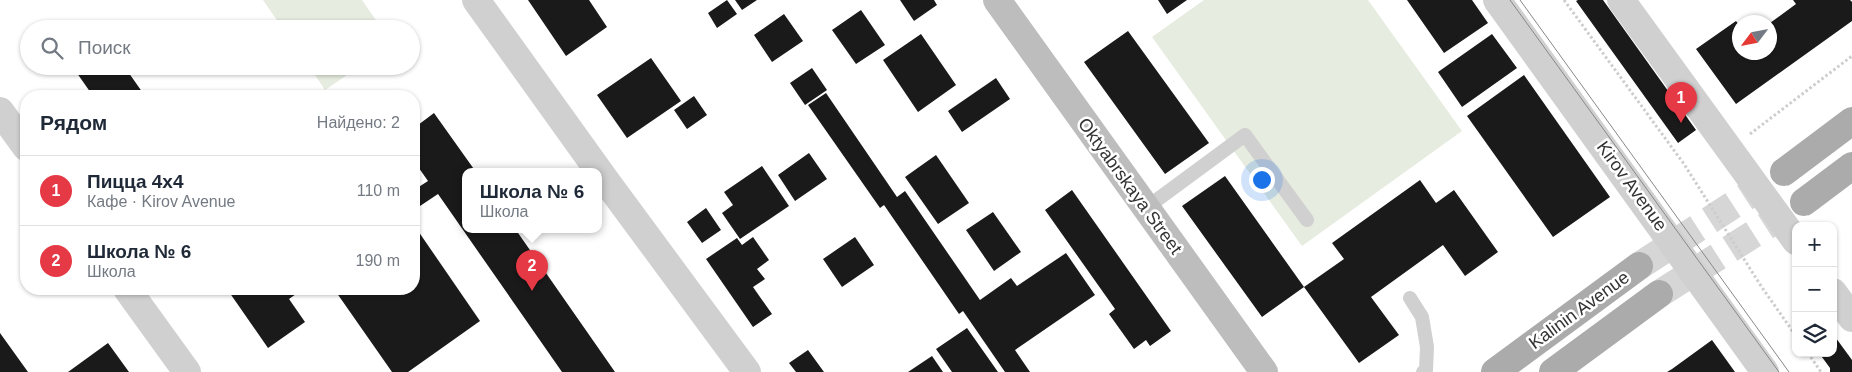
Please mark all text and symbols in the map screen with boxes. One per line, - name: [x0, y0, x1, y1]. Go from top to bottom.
- north arrow: [1732, 15, 1777, 60]
- search box: [20, 20, 420, 75]
- icon: search: [38, 34, 66, 62]
- text: Поиск: [78, 37, 131, 58]
- pin: 1: [1665, 82, 1697, 123]
- text: Рядом: [40, 111, 107, 134]
- text: Найдено: 2: [317, 114, 400, 131]
- street label: Oktyabrskaya Street: [1074, 114, 1186, 258]
- street label: Kirov Avenue: [1593, 137, 1671, 235]
- your location: [1249, 167, 1275, 193]
- popup: [462, 168, 602, 233]
- text: Пицца 4x4: [87, 171, 183, 192]
- text: Школа № 6: [480, 181, 584, 202]
- text: 1: [52, 182, 60, 199]
- text: 110 m: [357, 182, 400, 199]
- text: Кафе · Kirov Avenue: [87, 193, 236, 210]
- text: Школа: [480, 203, 528, 220]
- map controls: [1792, 222, 1837, 357]
- button: +: [1792, 222, 1837, 267]
- text: Школа № 6: [87, 241, 191, 262]
- pin: 2: [516, 250, 548, 291]
- text: 2: [52, 252, 60, 269]
- text: 190 m: [356, 252, 400, 269]
- text: Школа: [87, 263, 136, 280]
- street label: Kalinin Avenue: [1525, 267, 1633, 353]
- button: −: [1792, 267, 1837, 312]
- button: layers: [1792, 312, 1837, 357]

